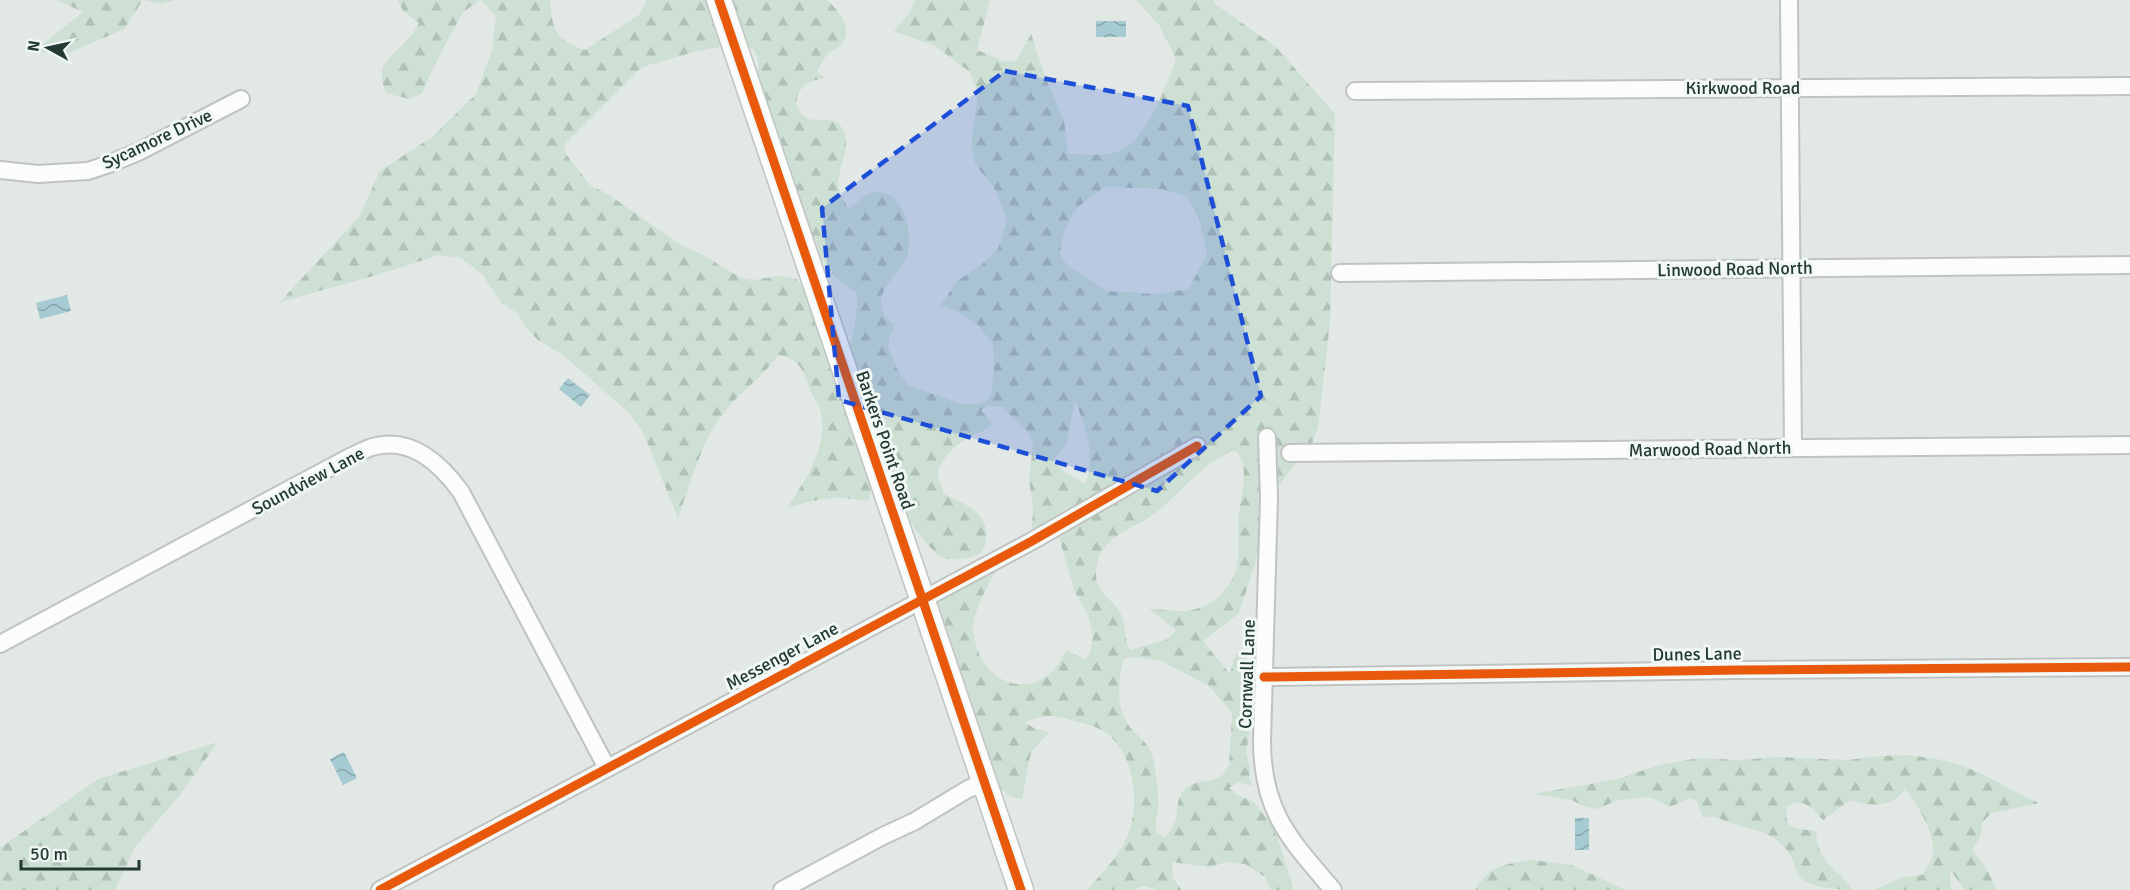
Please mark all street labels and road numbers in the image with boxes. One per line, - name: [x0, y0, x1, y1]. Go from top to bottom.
- street label: Kirkwood Road: [1686, 77, 1800, 99]
- street label: Sycamore Drive: [99, 104, 215, 174]
- street label: Linwood Road North: [1657, 257, 1813, 281]
- street label: Barkers Point Road: [851, 368, 919, 512]
- street label: Marwood Road North: [1628, 437, 1792, 461]
- street label: Soundview Lane: [248, 442, 368, 520]
- street label: Messenger Lane: [722, 617, 842, 695]
- street label: Cornwall Lane: [1234, 619, 1260, 729]
- street label: Dunes Lane: [1652, 642, 1742, 666]

